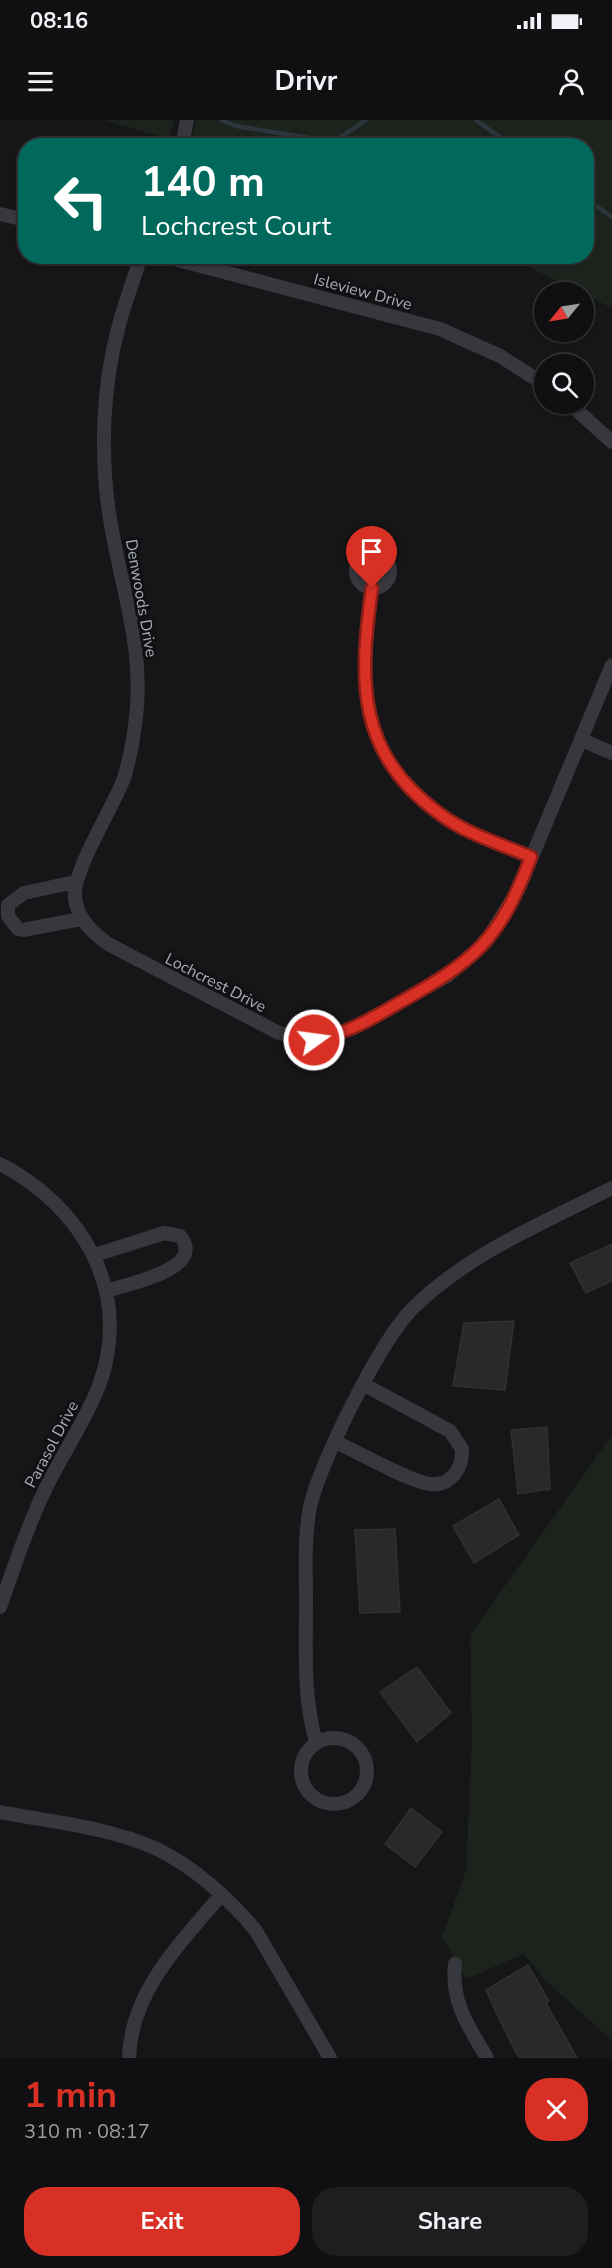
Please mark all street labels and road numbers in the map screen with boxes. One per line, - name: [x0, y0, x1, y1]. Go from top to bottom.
- street label: Isleview Drive: [311, 268, 414, 316]
- street label: Denwoods Drive: [120, 537, 162, 659]
- street label: Lochcrest Drive: [161, 948, 270, 1018]
- street label: Parasol Drive: [20, 1397, 84, 1492]

